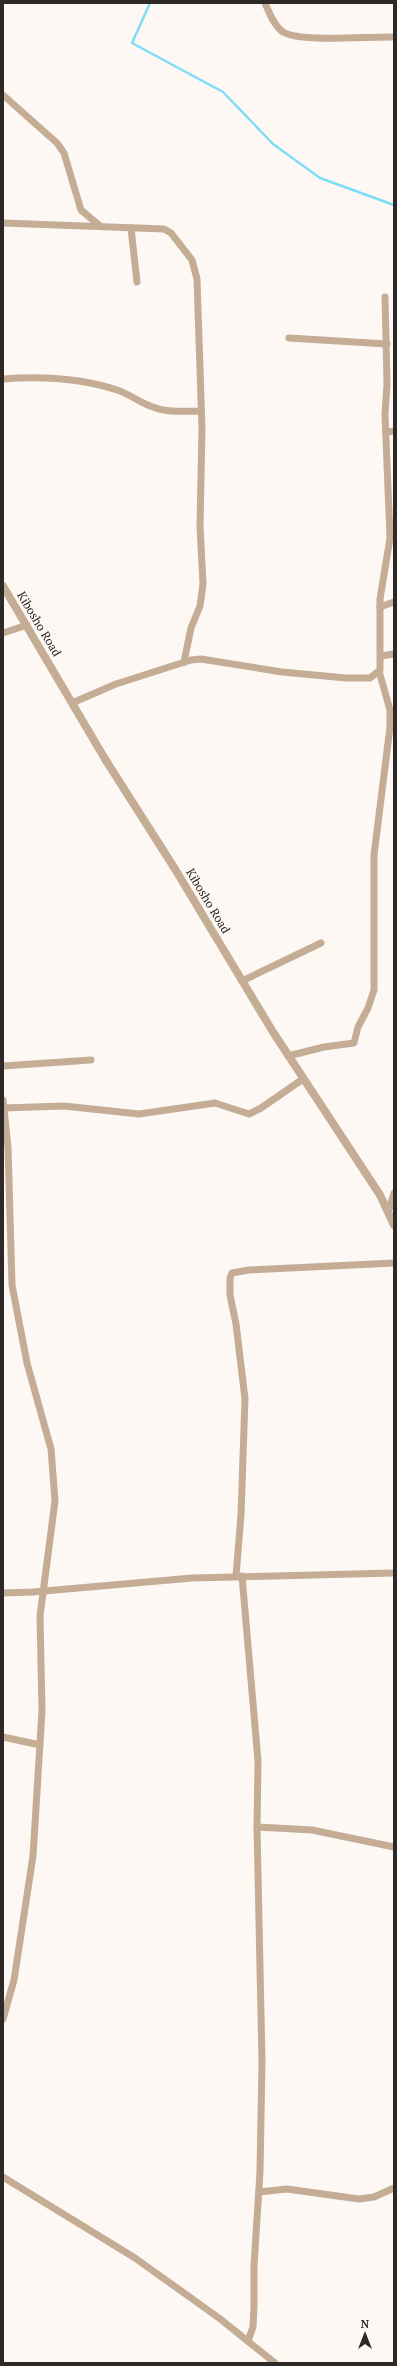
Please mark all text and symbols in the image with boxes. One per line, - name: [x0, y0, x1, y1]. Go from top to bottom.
- street label: Kibosho Road: [14, 589, 65, 659]
- street label: Kibosho Road: [183, 866, 234, 936]
- north arrow: [345, 2314, 385, 2354]
- text: N: [361, 2317, 370, 2331]

